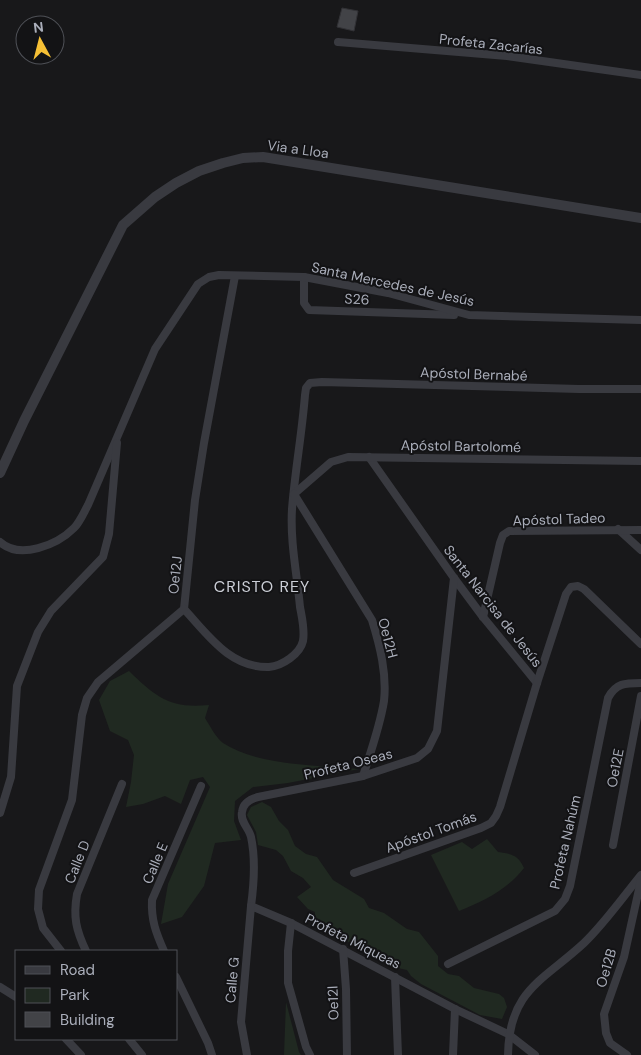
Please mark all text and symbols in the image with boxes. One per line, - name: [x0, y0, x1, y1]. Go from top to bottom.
- north arrow: [15, 15, 65, 65]
- text: N: [32, 18, 45, 37]
- street label: Profeta Zacarías: [438, 30, 544, 58]
- street label: Via a Lloa: [266, 136, 330, 162]
- street label: Santa Mercedes de Jesús: [310, 258, 476, 310]
- street label: S26: [344, 290, 370, 308]
- street label: Apóstol Bernabé: [420, 363, 528, 385]
- street label: Apóstol Bartolomé: [401, 436, 521, 456]
- street label: Apóstol Tadeo: [512, 508, 606, 530]
- street label: Santa Narcisa de Jesús: [440, 541, 546, 671]
- street label: Oe12J: [164, 555, 186, 595]
- district label: CRISTO REY: [214, 576, 310, 597]
- street label: Oe12H: [374, 616, 402, 660]
- street label: Profeta Oseas: [302, 744, 394, 784]
- street label: Oe12E: [602, 747, 628, 789]
- street label: Profeta Nahúm: [545, 793, 585, 891]
- street label: Apóstol Tomás: [383, 807, 479, 857]
- street label: Calle D: [60, 838, 94, 886]
- street label: Calle E: [138, 839, 172, 887]
- street label: Profeta Miqueas: [302, 909, 404, 973]
- street label: Oe12B: [592, 946, 620, 990]
- legend: [15, 950, 178, 1040]
- street label: Calle G: [221, 956, 243, 1004]
- text: Road: [60, 960, 95, 980]
- text: Park: [60, 985, 90, 1005]
- street label: Oe12l: [323, 986, 343, 1020]
- text: Building: [60, 1010, 115, 1030]

